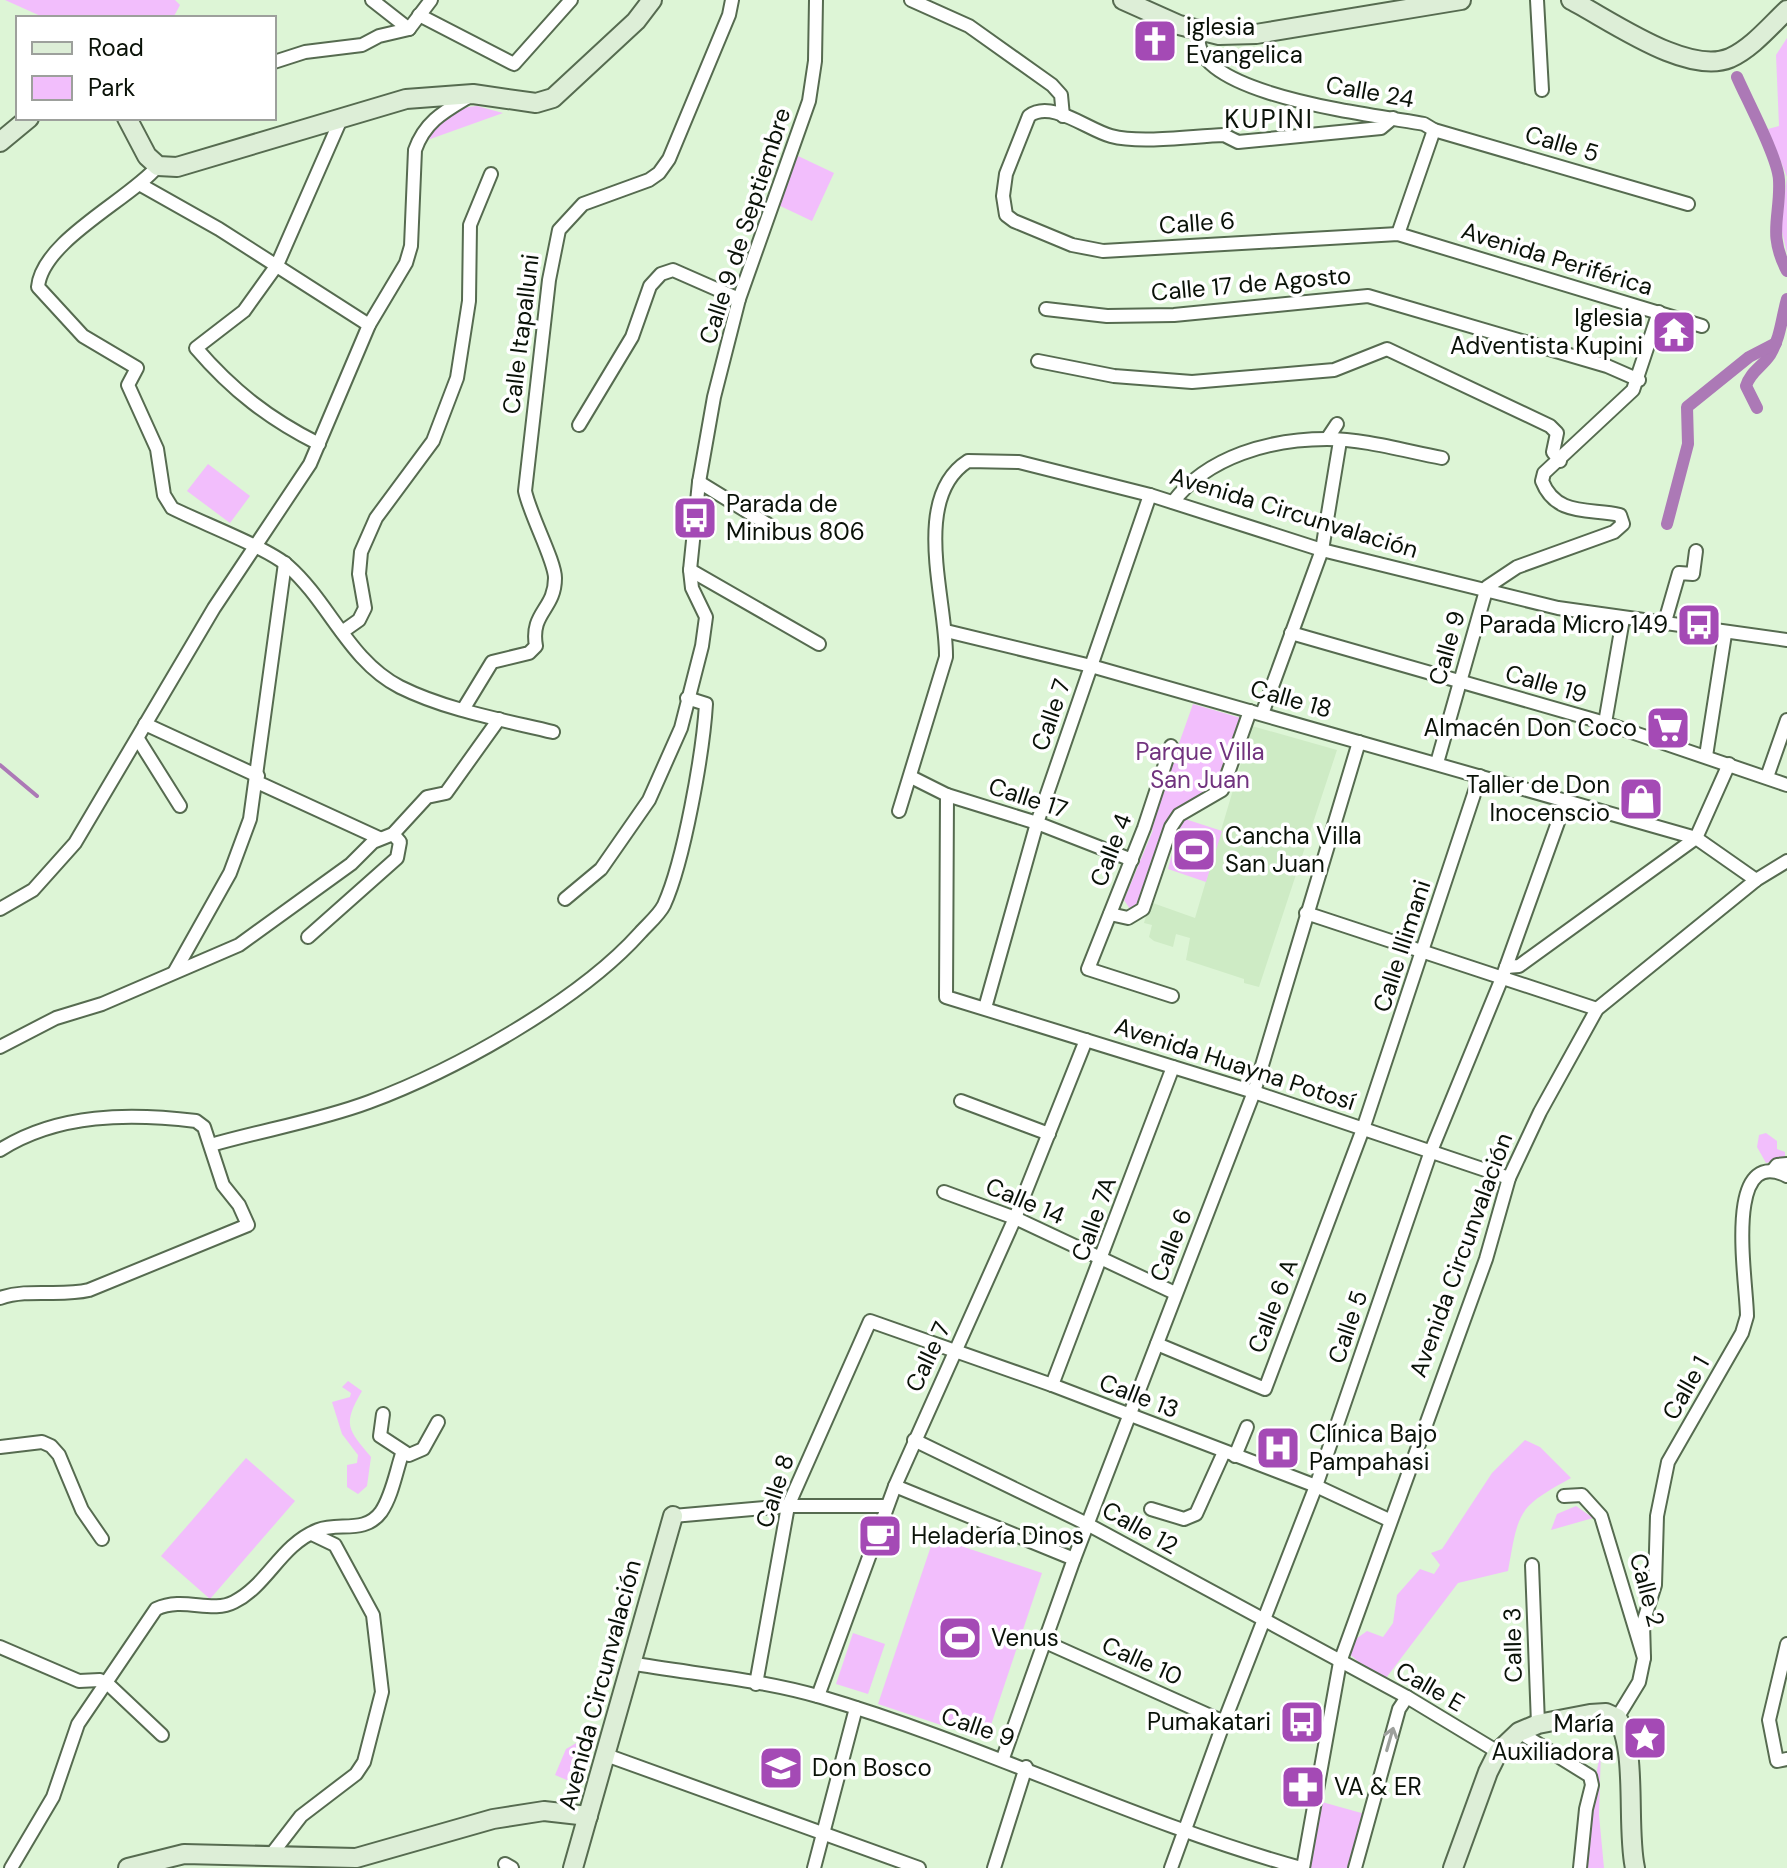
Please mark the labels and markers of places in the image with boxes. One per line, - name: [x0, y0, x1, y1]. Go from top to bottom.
- place label: iglesia Evangelica: [1186, 11, 1303, 70]
- church icon: iglesia Evangelica: [1131, 17, 1179, 65]
- place label: Iglesia Adventista Kupini: [1450, 302, 1643, 361]
- temple icon: Iglesia Adventista Kupini: [1650, 308, 1698, 356]
- place label: Parada de Minibus 806: [726, 488, 865, 547]
- bus stop icon: Parada de Minibus 806: [671, 494, 719, 542]
- bus stop icon: Parada Micro 149: [1675, 601, 1723, 649]
- place label: Parada Micro 149: [1479, 609, 1668, 640]
- supermarket icon: Almacén Don Coco: [1644, 704, 1692, 752]
- place label: Almacén Don Coco: [1423, 712, 1637, 743]
- place label: Taller de Don Inocenscio: [1466, 769, 1610, 828]
- shop icon: Taller de Don Inocenscio: [1617, 775, 1665, 823]
- place label: Cancha Villa San Juan: [1225, 820, 1362, 879]
- sports icon: Cancha Villa San Juan: [1170, 826, 1218, 874]
- place label: Clínica Bajo Pampahasi: [1309, 1418, 1437, 1477]
- hospital icon: Clínica Bajo Pampahasi: [1254, 1424, 1302, 1472]
- cafe icon: Heladería Dinos: [856, 1512, 904, 1560]
- place label: Heladería Dinos: [911, 1520, 1084, 1551]
- sports icon: Venus: [936, 1614, 984, 1662]
- place label: Venus: [991, 1622, 1059, 1653]
- bus stop icon: Pumakatari: [1278, 1698, 1326, 1746]
- place label: Pumakatari: [1147, 1706, 1271, 1737]
- place label: María Auxiliadora: [1492, 1708, 1614, 1767]
- place icon: María Auxiliadora: [1621, 1714, 1669, 1762]
- school or university icon: Don Bosco: [757, 1744, 805, 1792]
- place label: Don Bosco: [812, 1752, 932, 1783]
- pharmacy icon: VA & ER: [1279, 1763, 1327, 1811]
- place label: VA & ER: [1334, 1771, 1422, 1802]

